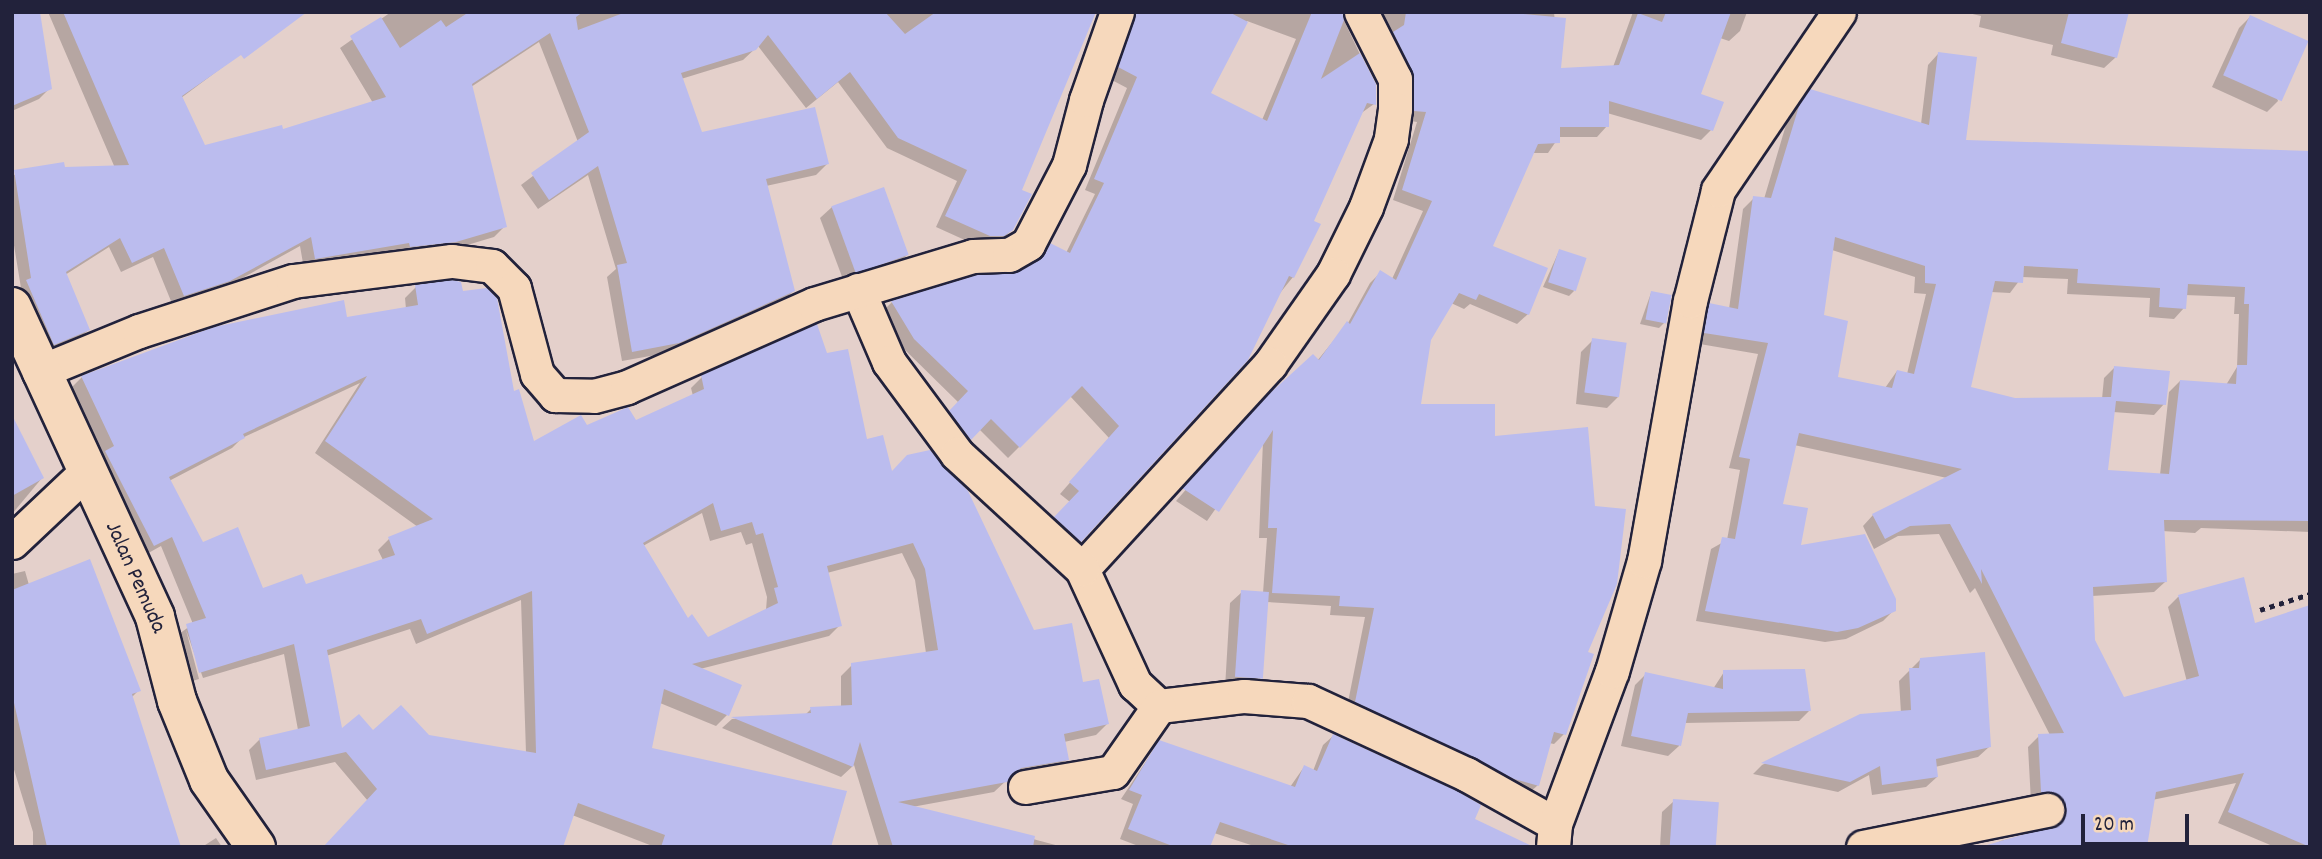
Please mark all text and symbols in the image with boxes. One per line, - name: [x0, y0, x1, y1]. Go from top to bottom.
- street label: Jalan Pemuda: [97, 518, 171, 638]
- scale bar: [2084, 800, 2192, 844]
- text: 20 m: [2094, 811, 2134, 841]

